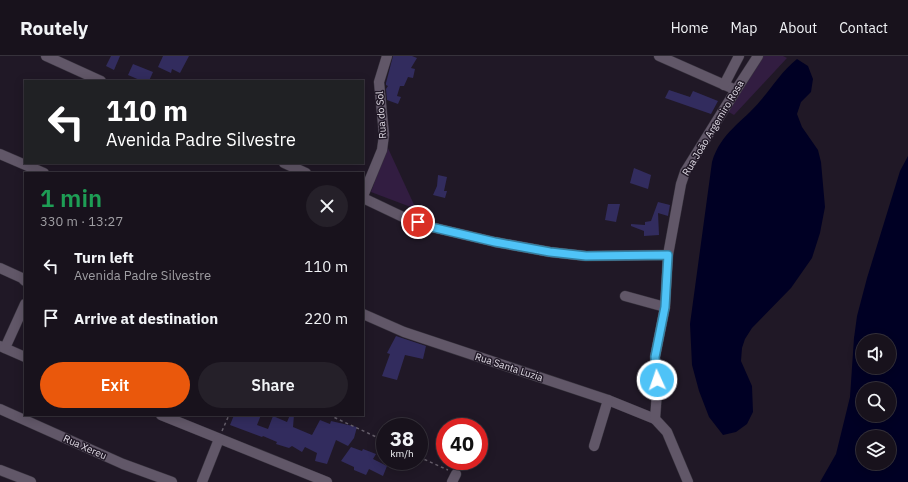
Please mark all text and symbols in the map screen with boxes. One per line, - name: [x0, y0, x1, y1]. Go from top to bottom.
- text: Routely: [20, 16, 88, 40]
- text: Home: [671, 19, 708, 37]
- text: Map: [730, 19, 757, 37]
- text: About: [779, 19, 817, 37]
- text: Contact: [839, 19, 888, 37]
- street label: Rua João Argemiro Rosa: [679, 77, 747, 178]
- street label: Rua do Sol: [373, 90, 389, 139]
- text: 110 m: [106, 92, 188, 129]
- icon: left: [40, 96, 92, 148]
- text: Avenida Padre Silvestre: [106, 128, 296, 151]
- text: 1 min: [40, 182, 102, 214]
- button: close: [306, 185, 348, 227]
- pin: [401, 205, 435, 239]
- icon: arrive: [407, 211, 429, 233]
- text: 330 m · 13:27: [40, 213, 123, 230]
- text: Turn left: [74, 248, 134, 267]
- icon: left: [40, 255, 62, 277]
- text: 110 m: [304, 257, 348, 276]
- text: Avenida Padre Silvestre: [74, 267, 211, 284]
- icon: arrive: [40, 307, 62, 329]
- text: Arrive at destination: [74, 309, 218, 328]
- text: 220 m: [304, 309, 348, 328]
- map controls: [856, 334, 896, 470]
- button: sound: [856, 334, 896, 374]
- street label: Rua Santa Luzia: [473, 350, 545, 384]
- position arrow: [636, 359, 678, 401]
- button: Exit: [40, 362, 190, 408]
- button: Share: [198, 362, 348, 408]
- button: search: [856, 382, 896, 422]
- speed limit sign: 40: [436, 418, 488, 470]
- text: 38: [390, 425, 414, 452]
- button: layers: [856, 430, 896, 470]
- street label: Rua Xereu: [61, 432, 109, 462]
- text: km/h: [390, 447, 414, 460]

